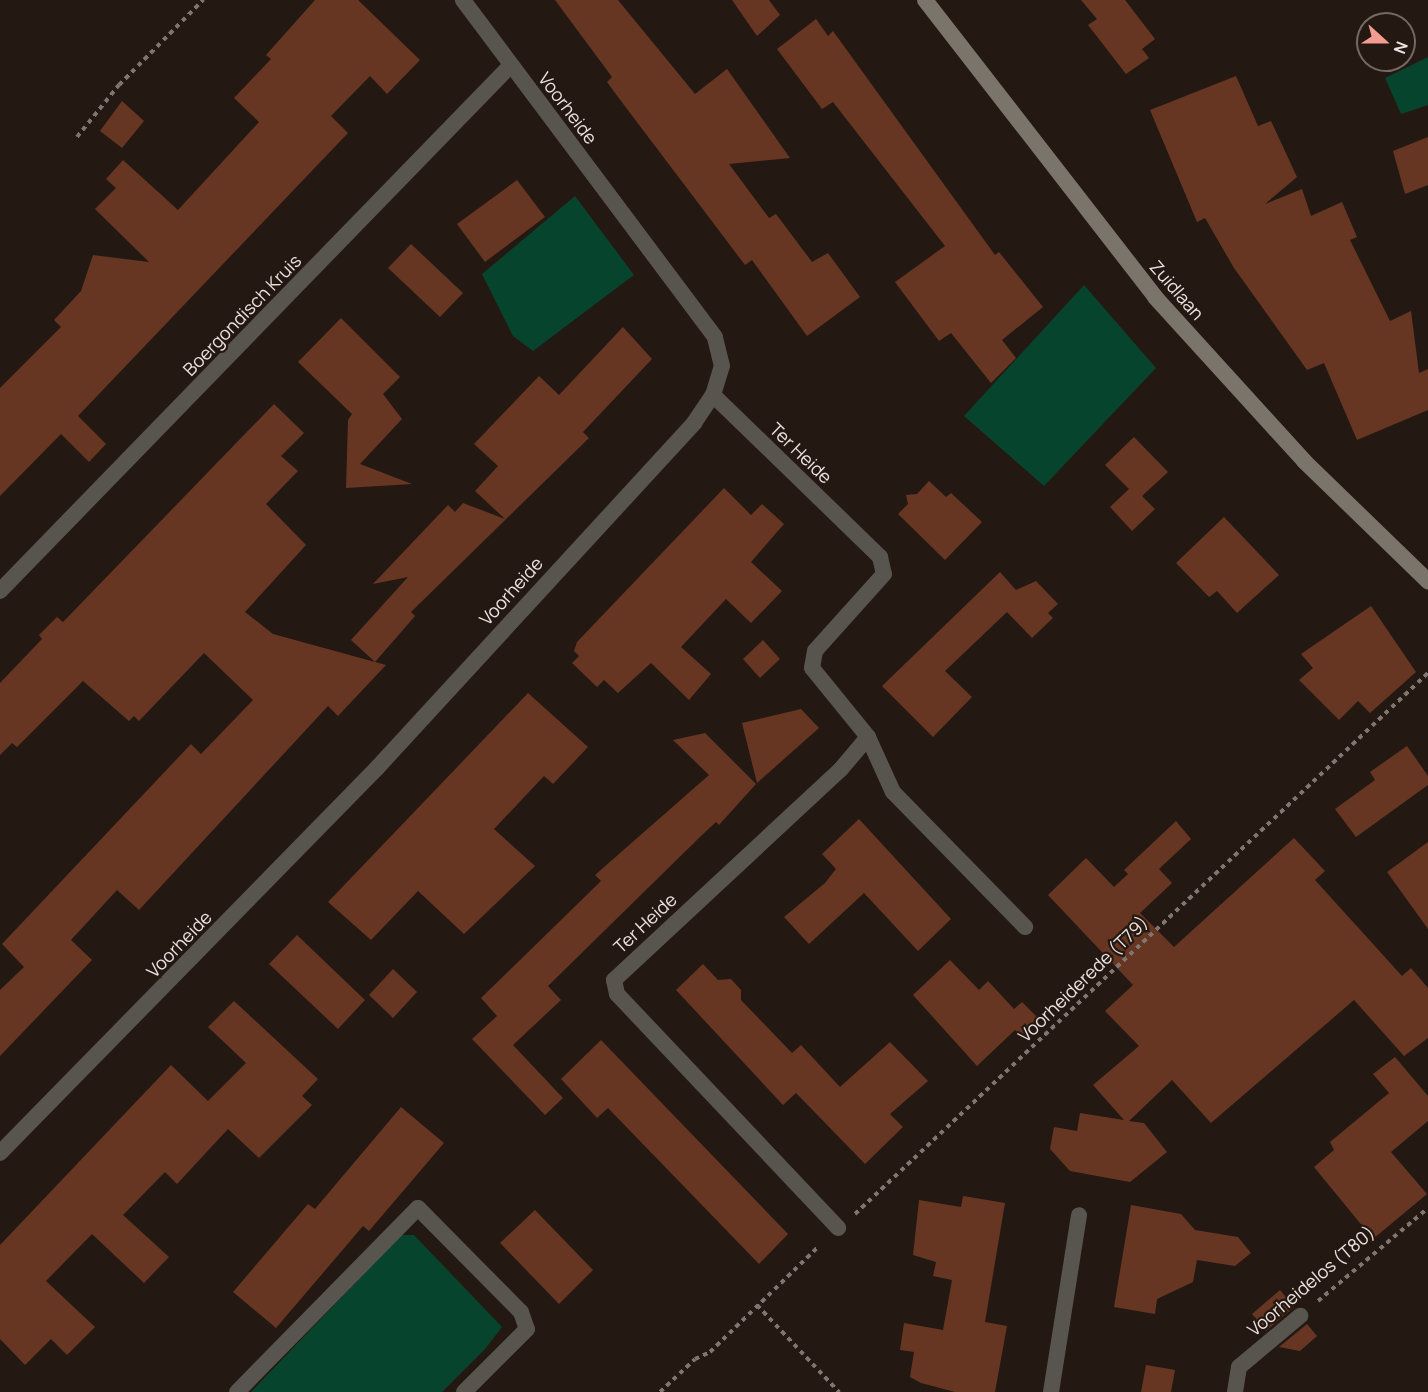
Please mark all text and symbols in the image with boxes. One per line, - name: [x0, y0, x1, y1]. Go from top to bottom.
- north arrow: [1356, 12, 1416, 72]
- text: N: [1389, 38, 1413, 57]
- street label: Voorheide: [534, 68, 602, 148]
- street label: Boergondisch Kruis: [179, 250, 305, 380]
- street label: Zuidlaan: [1145, 256, 1209, 324]
- street label: Ter Heide: [765, 418, 837, 488]
- street label: Voorheide: [475, 552, 547, 630]
- street label: Ter Heide: [609, 888, 681, 958]
- street label: Voorheide: [142, 906, 216, 982]
- street label: Voorheiderede (T79): [1014, 911, 1152, 1047]
- street label: Voorheidelos (T80): [1243, 1221, 1379, 1341]

